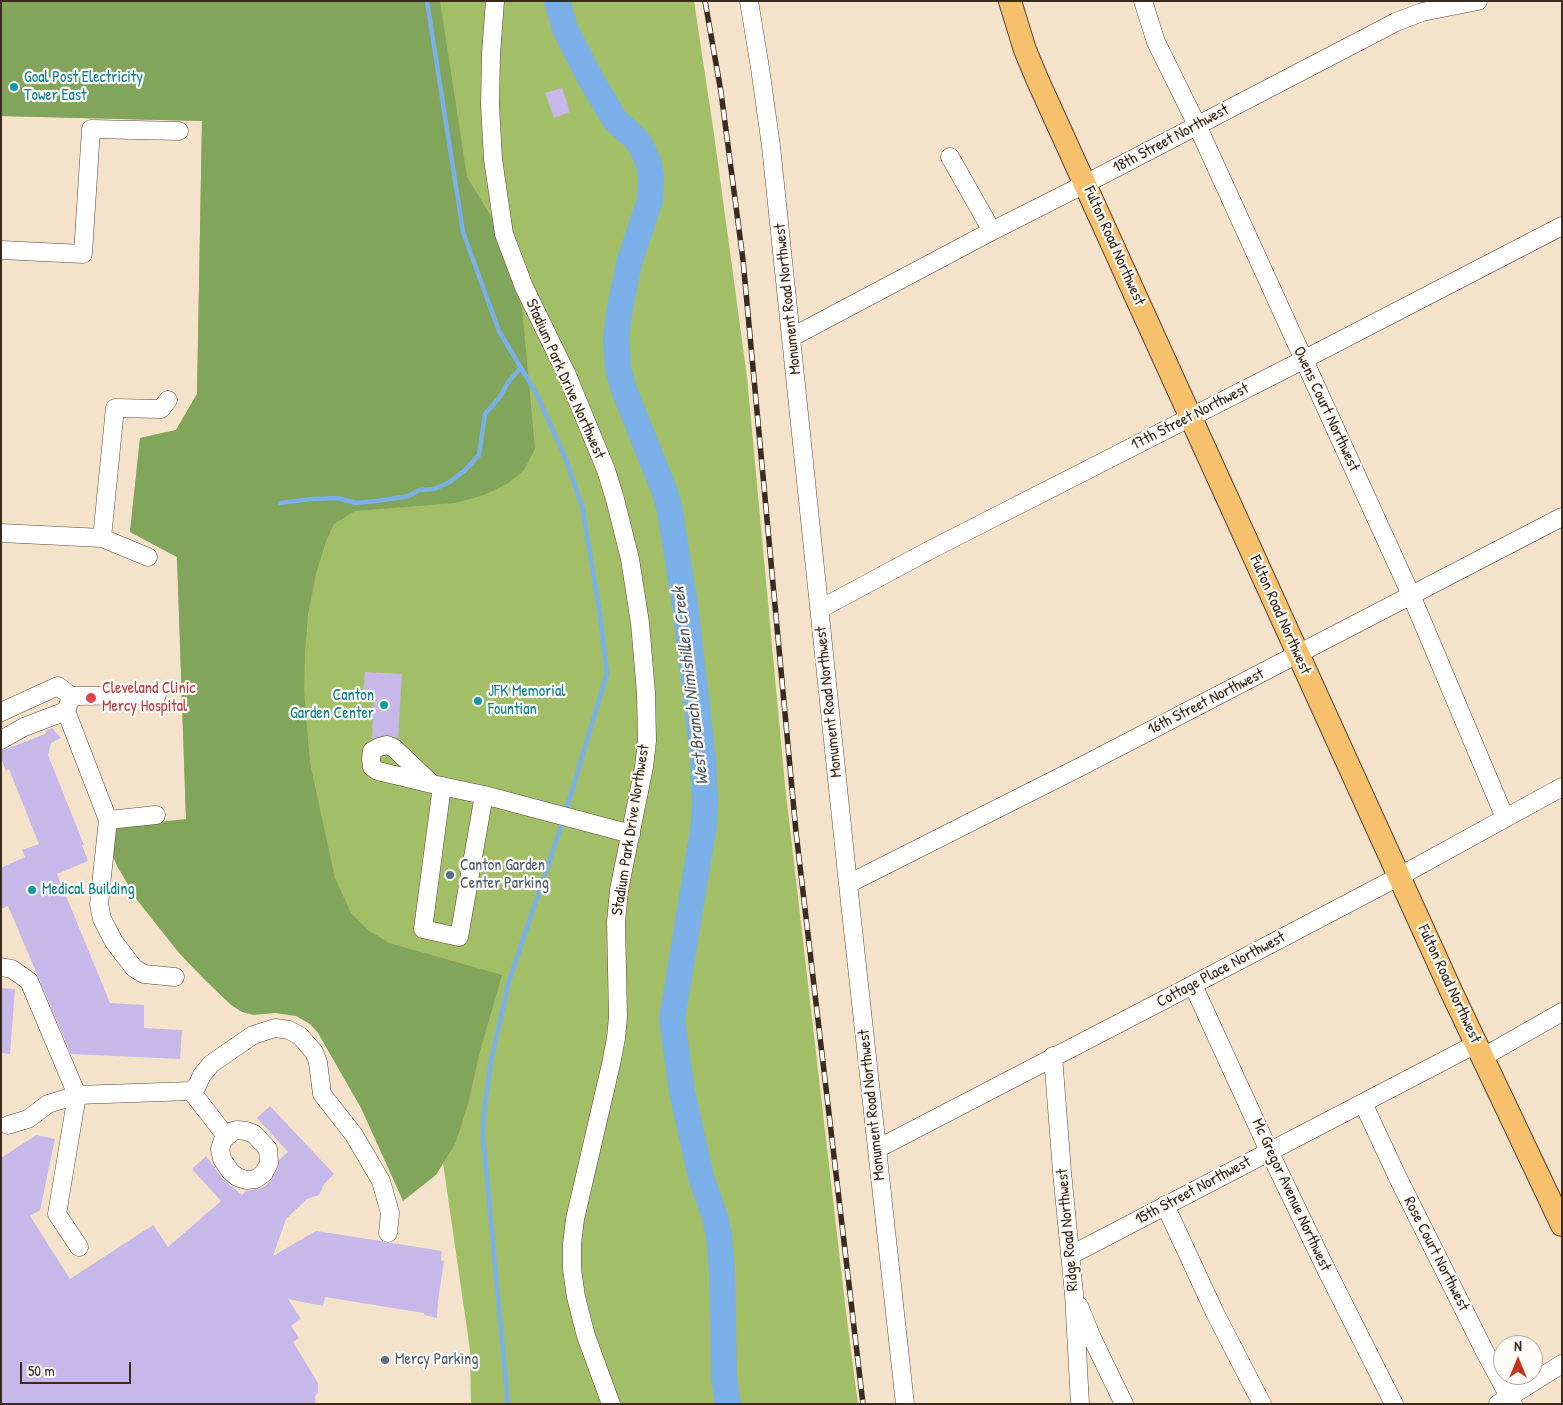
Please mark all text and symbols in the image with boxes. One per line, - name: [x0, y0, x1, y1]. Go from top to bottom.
- place label: Goal Post Electricity Tower East: [24, 68, 143, 106]
- marker: Goal Post Electricity Tower East: [8, 81, 20, 93]
- street label: 18th Street Northwest: [1110, 100, 1232, 178]
- street label: Fulton Road Northwest: [1079, 184, 1149, 308]
- street label: Monument Road Northwest: [771, 222, 805, 376]
- street label: Stadium Park Drive Northwest: [521, 296, 609, 462]
- street label: Owens Court Northwest: [1289, 344, 1363, 474]
- street label: 17th Street Northwest: [1128, 379, 1252, 455]
- street label: Fulton Road Northwest: [1245, 553, 1315, 677]
- water label: West Branch Nimishillen Creek: [668, 586, 714, 786]
- street label: Monument Road Northwest: [812, 625, 846, 779]
- street label: 16th Street Northwest: [1145, 664, 1267, 740]
- place label: Cleveland Clinic Mercy Hospital: [102, 679, 195, 717]
- place label: JFK Memorial Fountian: [488, 682, 565, 720]
- place label: Canton Garden Center: [290, 686, 374, 724]
- marker: Cleveland Clinic Mercy Hospital: [84, 691, 98, 705]
- marker: JFK Memorial Fountian: [472, 695, 484, 707]
- marker: Canton Garden Center: [378, 699, 390, 711]
- street label: Stadium Park Drive Northwest: [608, 743, 654, 917]
- place label: Canton Garden Center Parking: [460, 856, 549, 894]
- marker: Canton Garden Center Parking: [444, 869, 456, 881]
- place label: Medical Building: [42, 880, 135, 900]
- marker: Medical Building: [26, 884, 38, 896]
- street label: Fulton Road Northwest: [1413, 922, 1485, 1046]
- street label: Cottage Place Northwest: [1153, 928, 1289, 1012]
- street label: Monument Road Northwest: [855, 1028, 889, 1182]
- street label: Mc Gregor Avenue Northwest: [1247, 1116, 1335, 1274]
- street label: 15th Street Northwest: [1132, 1152, 1254, 1230]
- street label: Ridge Road Northwest: [1053, 1168, 1083, 1292]
- street label: Rose Court Northwest: [1399, 1194, 1473, 1314]
- north arrow: [1493, 1335, 1543, 1385]
- text: N: [1514, 1336, 1522, 1355]
- place label: Mercy Parking: [395, 1350, 478, 1370]
- scale bar: [22, 1352, 134, 1384]
- marker: Mercy Parking: [379, 1354, 391, 1366]
- text: 50 m: [28, 1360, 55, 1381]

